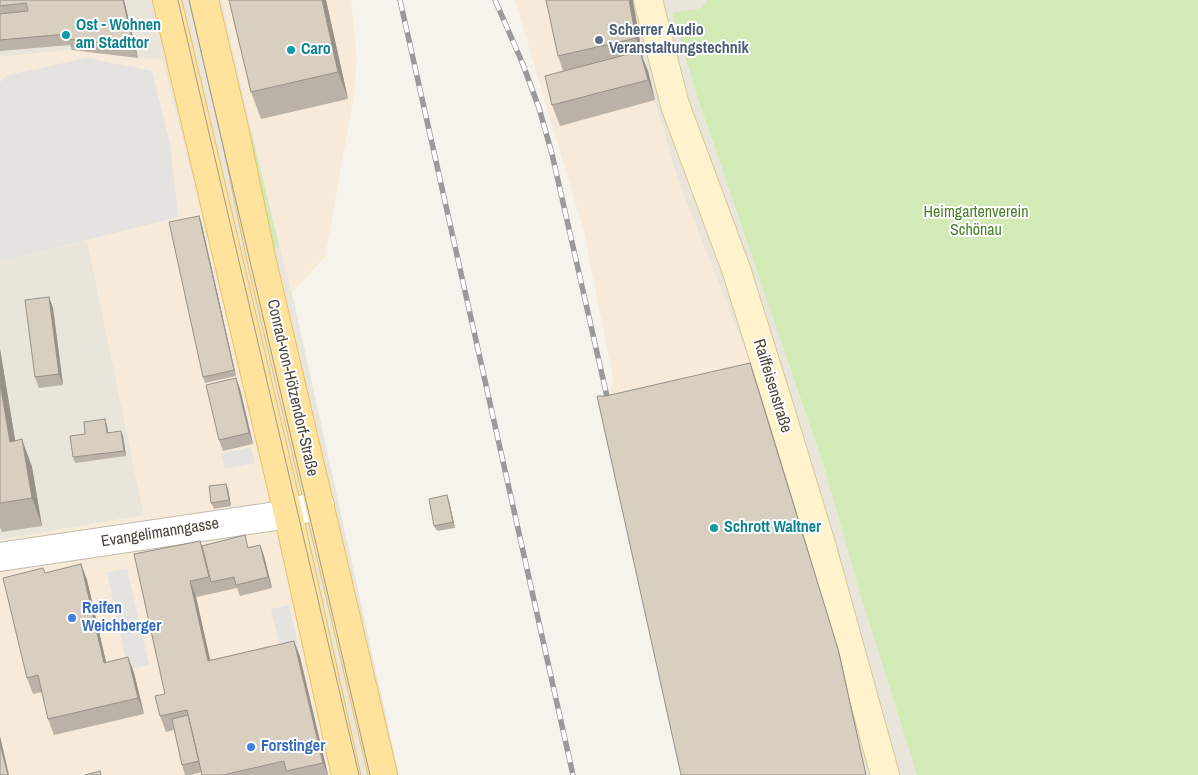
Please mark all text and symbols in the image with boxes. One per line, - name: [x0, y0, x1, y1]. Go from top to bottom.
- place label: Ost - Wohnen am Stadttor: [76, 16, 161, 54]
- place label: Scherrer Audio Veranstaltungstechnik: [609, 21, 749, 59]
- marker: Ost - Wohnen am Stadttor: [60, 29, 72, 41]
- marker: Scherrer Audio Veranstaltungstechnik: [593, 34, 605, 46]
- place label: Caro: [301, 40, 331, 60]
- marker: Caro: [285, 44, 297, 56]
- park label: Heimgartenverein Schönau: [923, 203, 1029, 241]
- street label: Conrad-von-Hötzendorf-Straße: [262, 298, 322, 478]
- street label: Raiffeisenstraße: [749, 337, 795, 435]
- street label: Evangelimanngasse: [100, 514, 220, 552]
- place label: Schrott Waltner: [724, 518, 821, 538]
- marker: Schrott Waltner: [708, 522, 720, 534]
- place label: Reifen Weichberger: [82, 599, 161, 637]
- marker: Reifen Weichberger: [66, 612, 78, 624]
- place label: Forstinger: [261, 737, 325, 757]
- marker: Forstinger: [245, 741, 257, 753]

